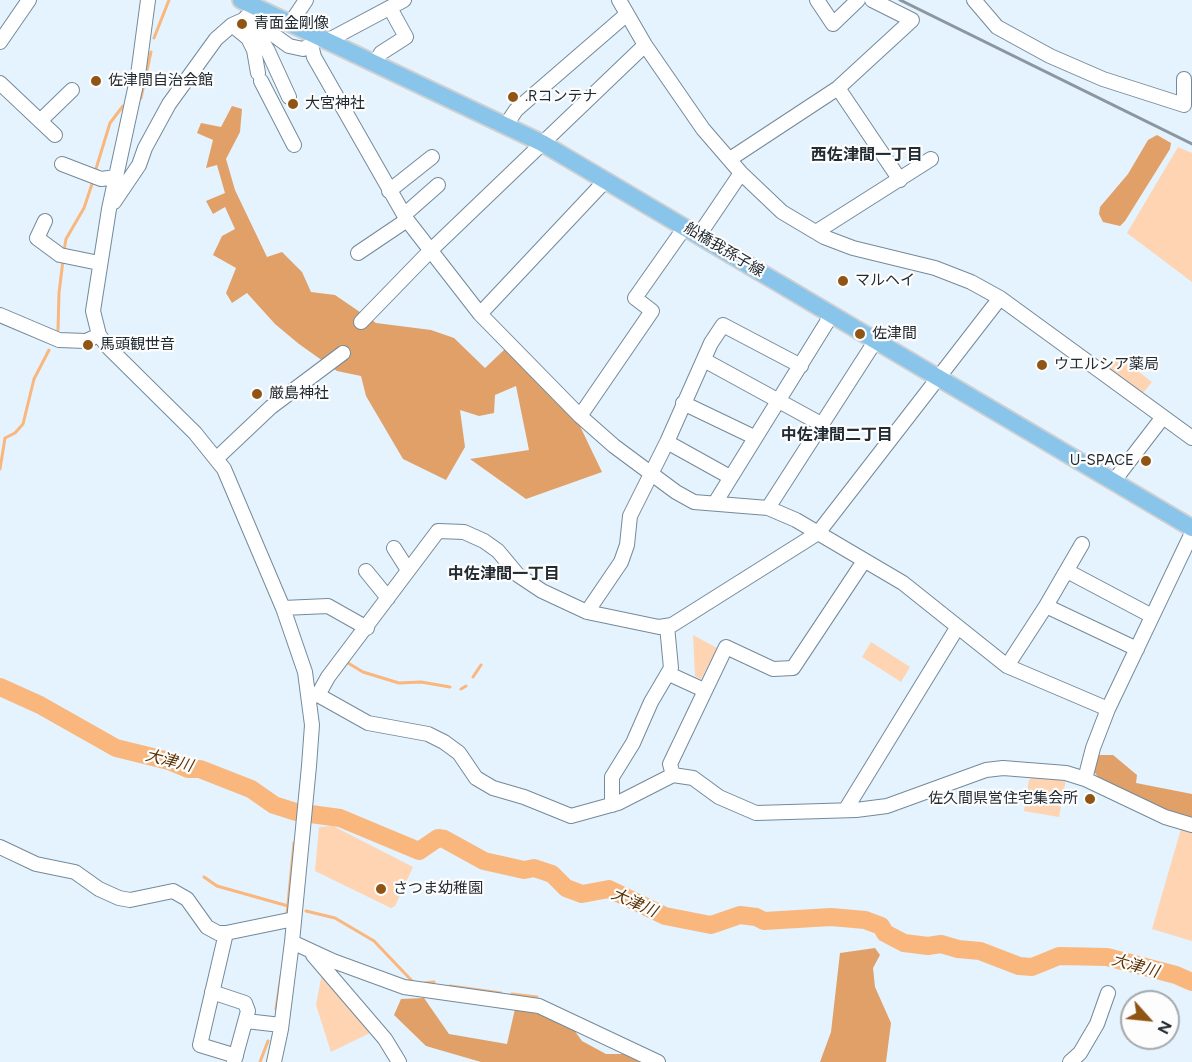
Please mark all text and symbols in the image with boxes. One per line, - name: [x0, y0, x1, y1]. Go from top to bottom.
- place label: 青面金剛像: [254, 15, 329, 33]
- marker: 青面金剛像: [235, 17, 249, 31]
- place label: 佐津間自治会館: [108, 72, 213, 90]
- marker: 佐津間自治会館: [89, 74, 103, 88]
- place label: .Rコンテナ: [525, 88, 598, 106]
- marker: .Rコンテナ: [506, 90, 520, 104]
- place label: 大宮神社: [305, 95, 365, 113]
- marker: 大宮神社: [286, 97, 300, 111]
- district label: 西佐津間一丁目: [811, 145, 923, 165]
- street label: 船橋我孫子線: [681, 219, 767, 281]
- place label: マルヘイ: [855, 272, 915, 290]
- marker: マルヘイ: [836, 274, 850, 288]
- place label: 佐津間: [872, 325, 917, 343]
- marker: 佐津間: [853, 327, 867, 341]
- place label: 馬頭観世音: [100, 336, 175, 354]
- marker: 馬頭観世音: [81, 338, 95, 352]
- place label: ウエルシア薬局: [1054, 356, 1159, 374]
- marker: ウエルシア薬局: [1035, 358, 1049, 372]
- place label: 厳島神社: [269, 385, 329, 403]
- marker: 厳島神社: [250, 387, 264, 401]
- district label: 中佐津間二丁目: [781, 425, 893, 445]
- place label: U-SPACE: [1070, 452, 1134, 470]
- marker: U-SPACE: [1139, 454, 1153, 468]
- district label: 中佐津間一丁目: [448, 564, 560, 584]
- water label: 大津川: [143, 746, 195, 776]
- place label: 佐久間県営住宅集会所: [928, 790, 1078, 808]
- marker: 佐久間県営住宅集会所: [1083, 792, 1097, 806]
- place label: さつま幼稚園: [393, 880, 483, 898]
- marker: さつま幼稚園: [374, 882, 388, 896]
- water label: 大津川: [608, 884, 660, 922]
- water label: 大津川: [1109, 950, 1161, 982]
- north arrow: [1120, 990, 1180, 1050]
- text: N: [1153, 1018, 1176, 1037]

